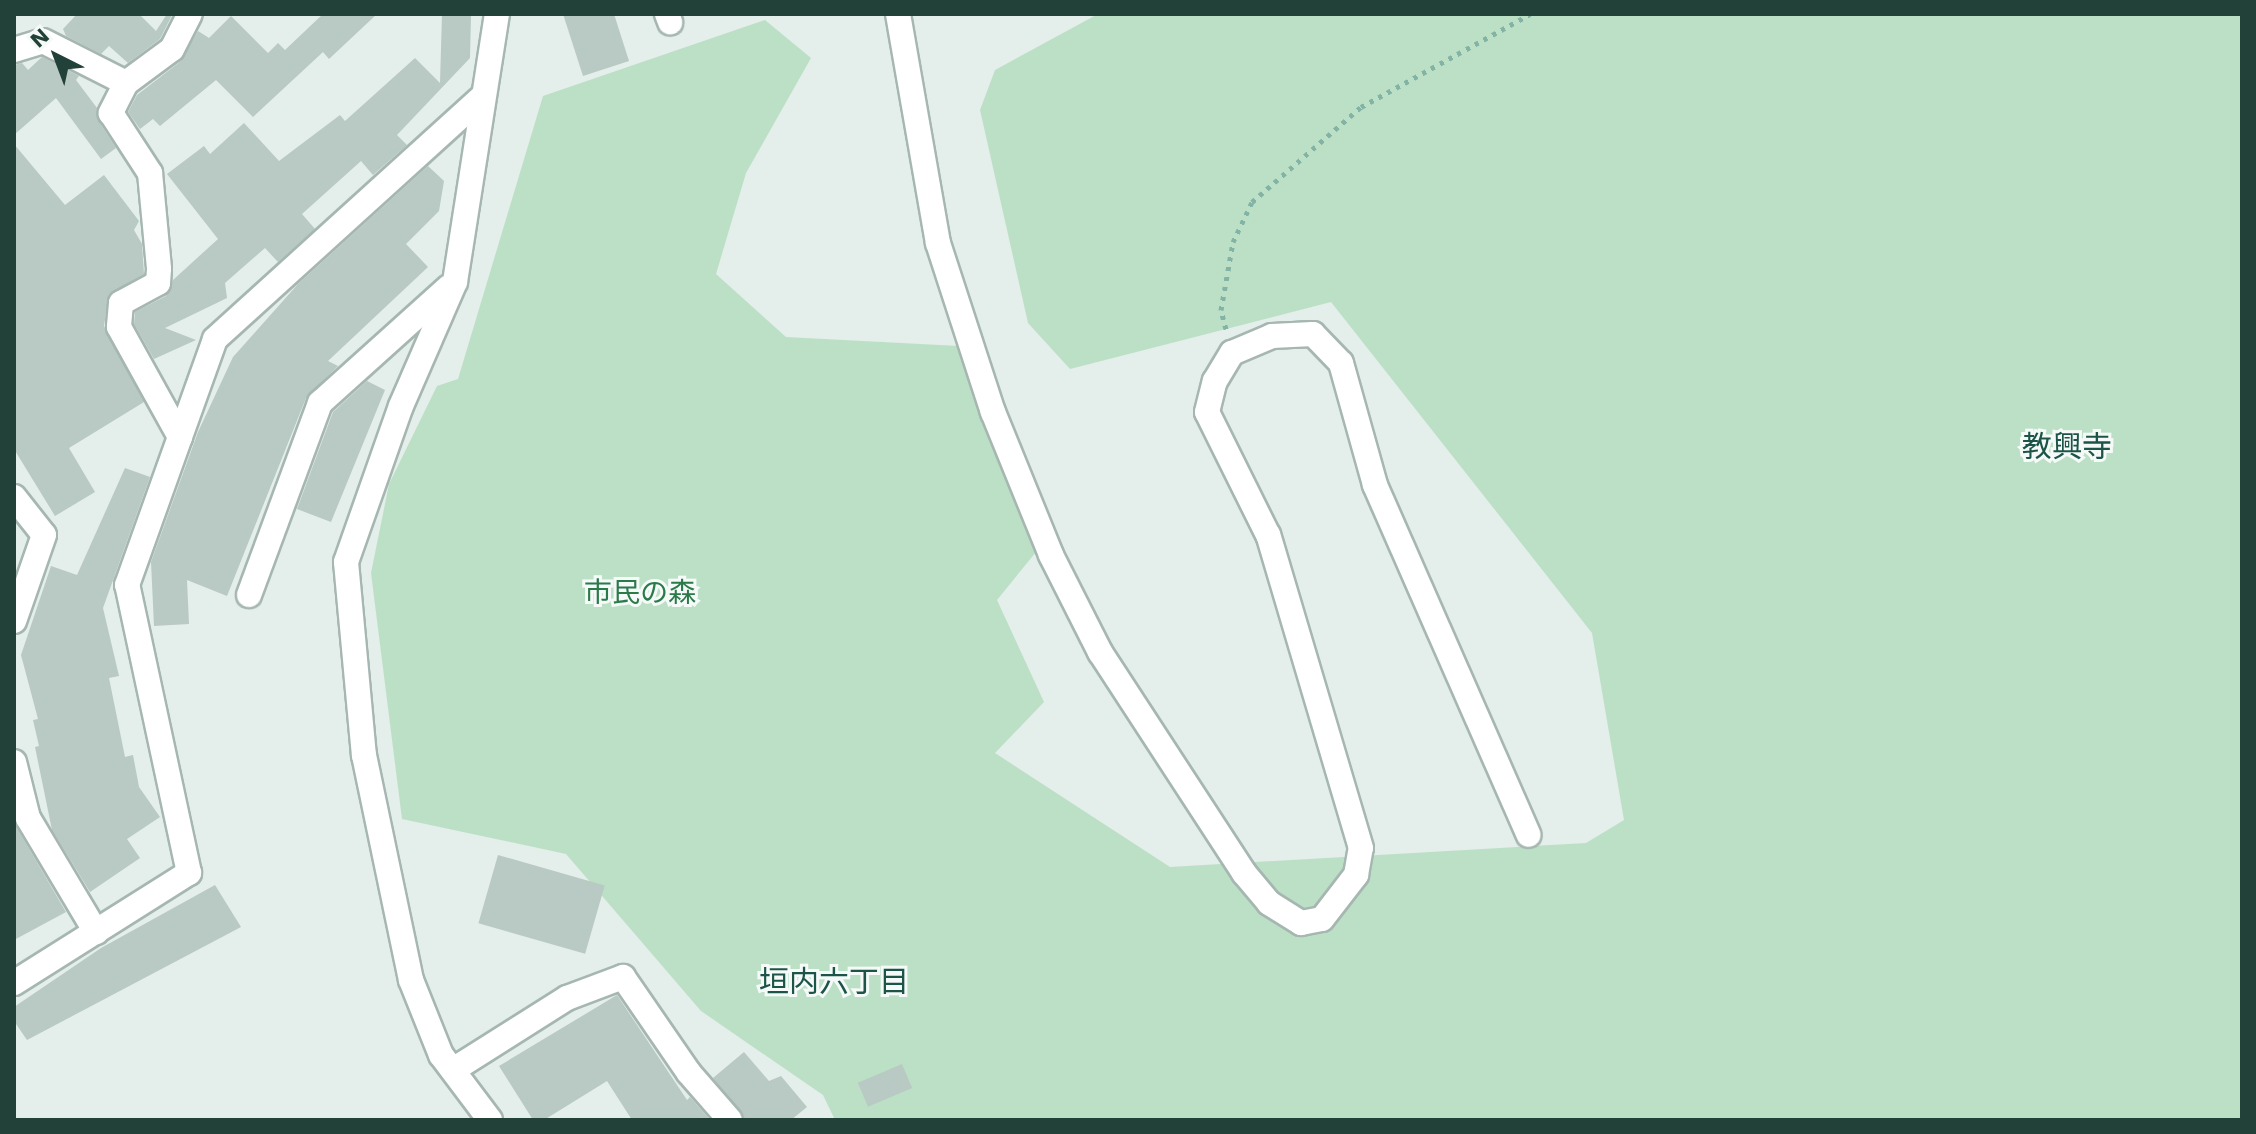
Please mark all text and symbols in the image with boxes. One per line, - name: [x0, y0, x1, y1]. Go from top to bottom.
- north arrow: [16, 16, 96, 96]
- text: N: [25, 23, 54, 53]
- district label: 教興寺: [2022, 429, 2112, 465]
- park label: 市民の森: [584, 576, 696, 610]
- district label: 垣内六丁目: [759, 964, 909, 1000]

